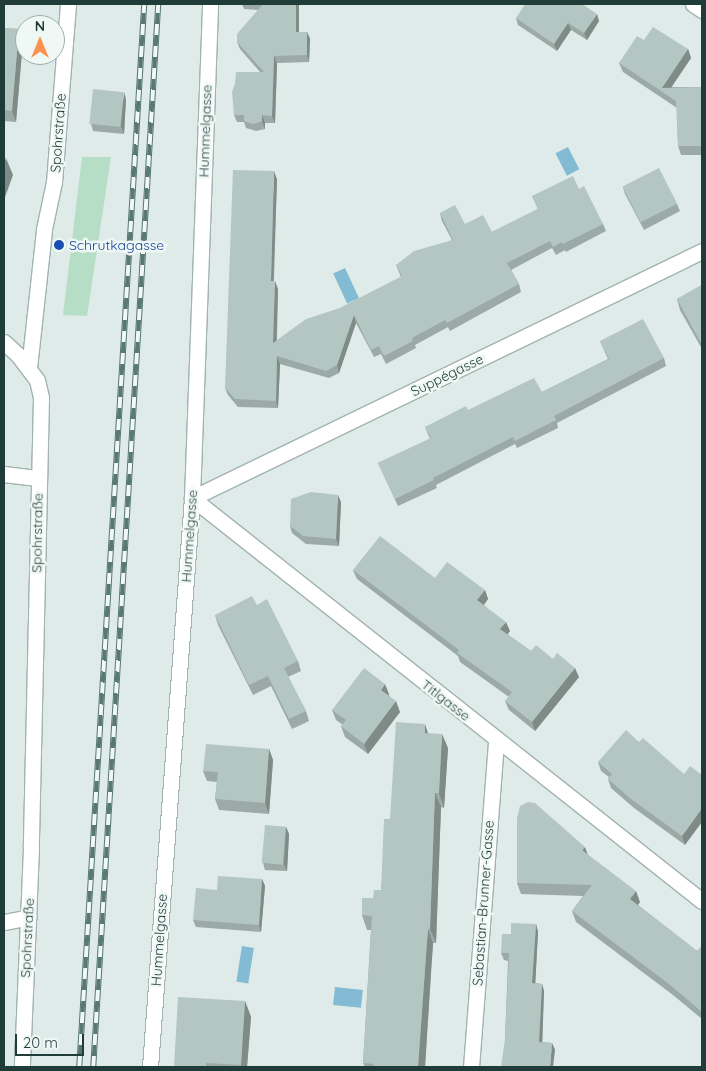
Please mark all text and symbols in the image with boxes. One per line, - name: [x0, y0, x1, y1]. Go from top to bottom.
- north arrow: [15, 15, 65, 65]
- text: N: [35, 17, 45, 35]
- street label: Hummelgasse: [195, 84, 215, 178]
- street label: Spohrstraße: [47, 93, 69, 173]
- place label: Schrutkagasse: [69, 237, 164, 253]
- marker: Schrutkagasse: [53, 239, 65, 251]
- street label: Suppégasse: [408, 350, 486, 400]
- street label: Hummelgasse: [177, 489, 201, 583]
- street label: Spohrstraße: [28, 493, 46, 573]
- street label: Titlgasse: [418, 676, 474, 724]
- street label: Sebastian-Brunner-Gasse: [469, 820, 497, 986]
- street label: Hummelgasse: [147, 893, 171, 987]
- street label: Spohrstraße: [17, 898, 37, 978]
- scale bar: [18, 1024, 86, 1056]
- text: 20 m: [23, 1033, 58, 1052]

